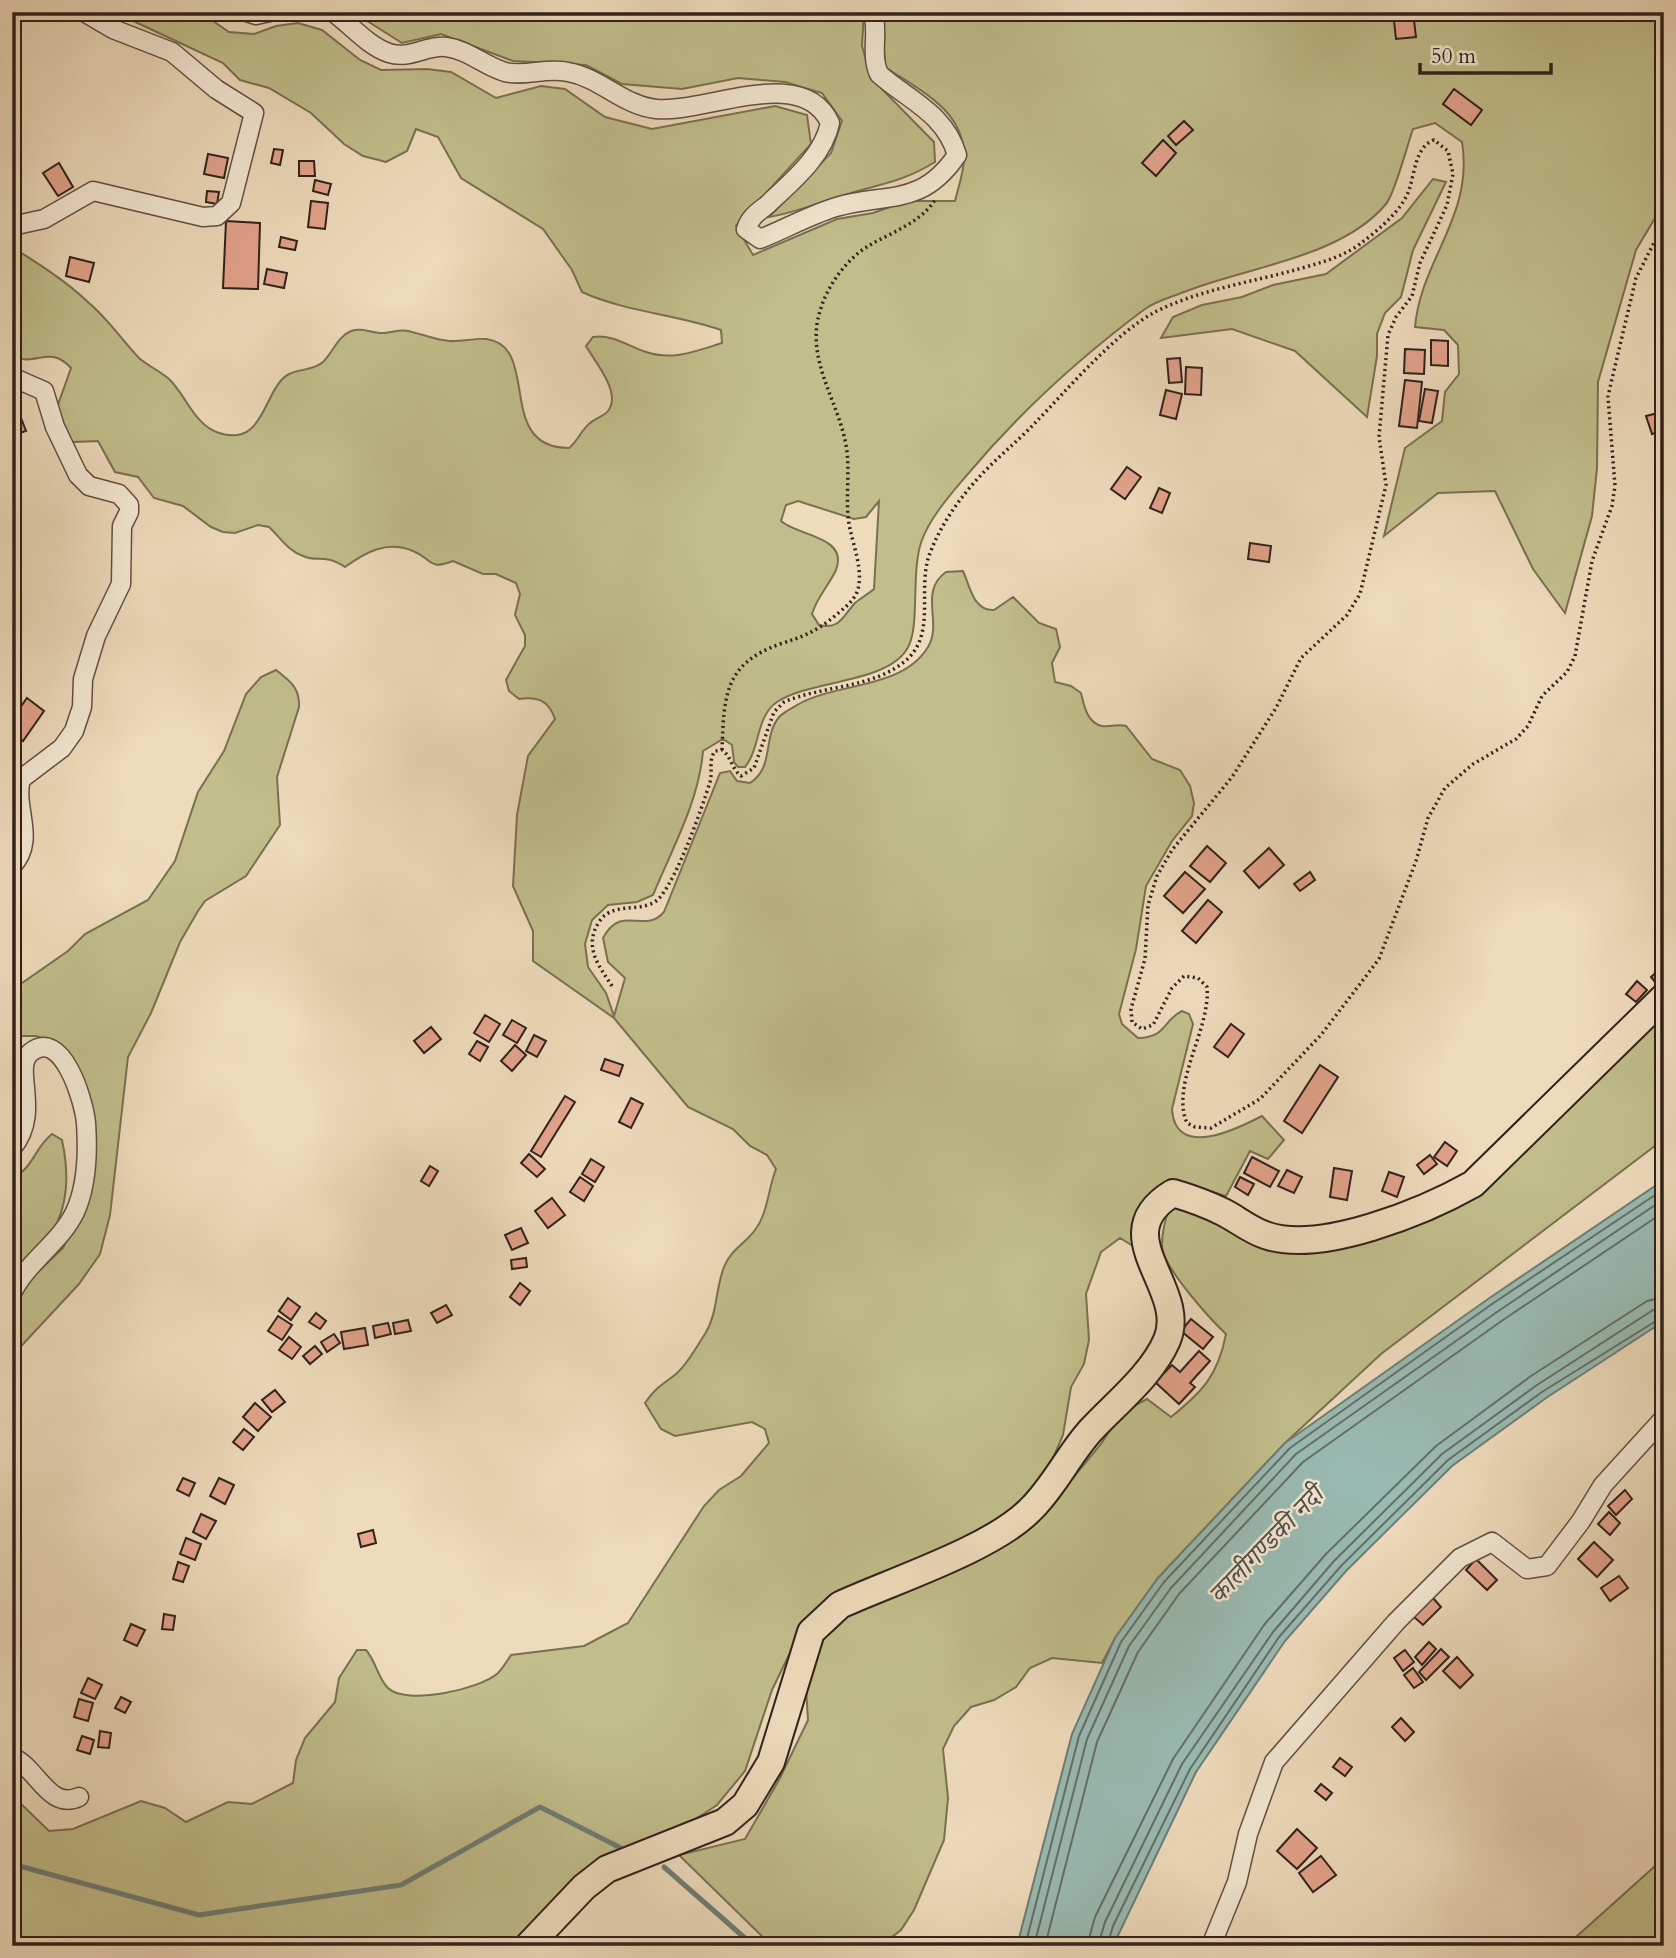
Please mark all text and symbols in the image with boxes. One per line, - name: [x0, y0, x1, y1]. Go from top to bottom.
- scale bar: [1420, 32, 1552, 76]
- text: 50 m: [1431, 42, 1476, 71]
- water label: कालीगण्डकी नदी: [1201, 1474, 1335, 1612]

